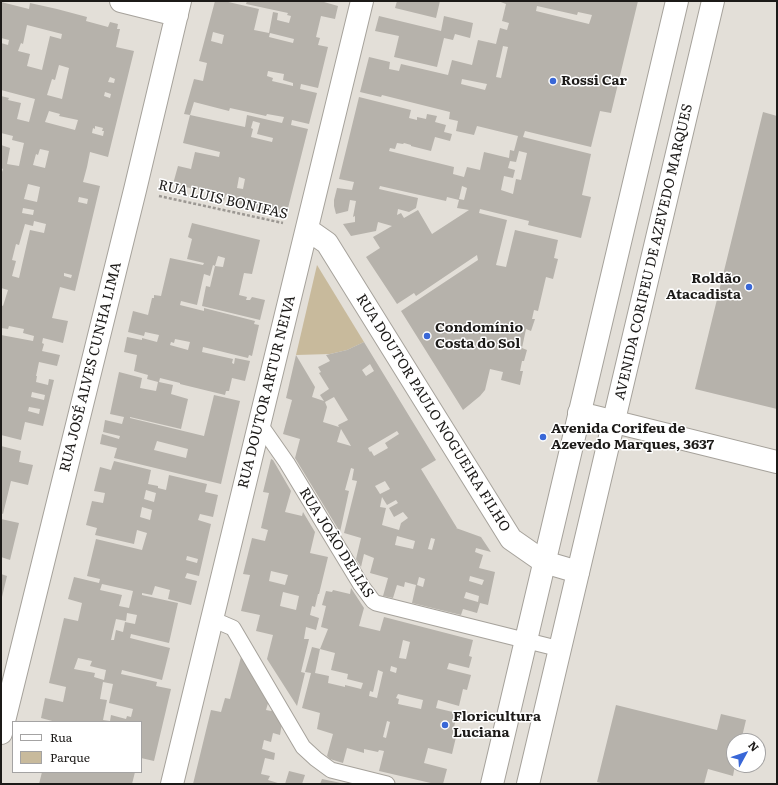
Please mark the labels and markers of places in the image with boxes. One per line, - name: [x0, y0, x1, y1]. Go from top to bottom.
- place label: Rossi Car: [561, 73, 627, 89]
- marker: Rossi Car: [548, 76, 558, 86]
- place label: Roldão Atacadista: [666, 271, 741, 304]
- marker: Roldão Atacadista: [744, 282, 754, 292]
- place label: Condomínio Costa do Sol: [435, 320, 523, 352]
- marker: Condomínio Costa do Sol: [422, 331, 432, 341]
- place label: Avenida Corifeu de Azevedo Marques, 3637: [551, 421, 714, 454]
- marker: Avenida Corifeu de Azevedo Marques, 3637: [538, 432, 548, 442]
- place label: Floricultura Luciana: [453, 709, 541, 742]
- marker: Floricultura Luciana: [440, 720, 450, 730]

